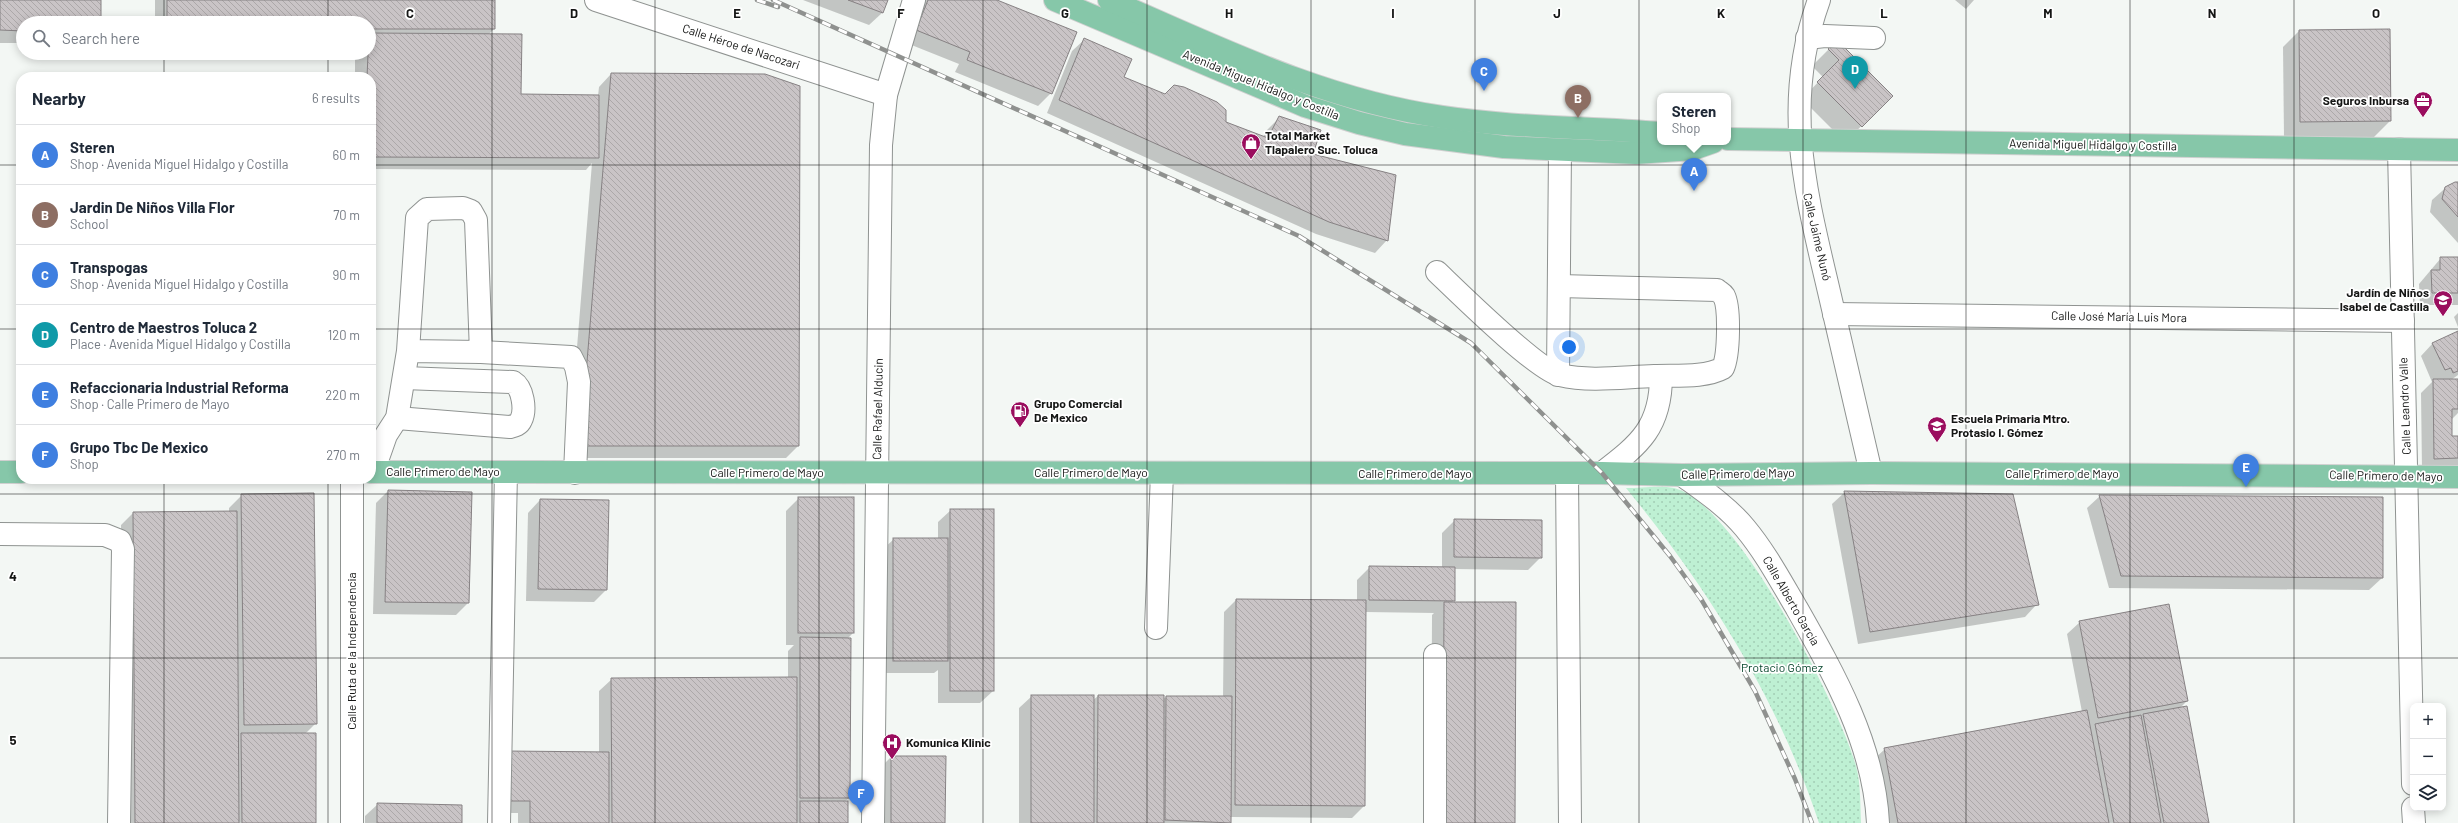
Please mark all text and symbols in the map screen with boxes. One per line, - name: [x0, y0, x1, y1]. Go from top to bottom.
- text: C: [406, 5, 414, 21]
- text: D: [570, 5, 578, 21]
- text: E: [733, 5, 741, 21]
- text: F: [897, 5, 905, 21]
- text: G: [1061, 5, 1069, 21]
- text: H: [1225, 5, 1233, 21]
- text: I: [1391, 5, 1395, 21]
- text: J: [1553, 5, 1561, 21]
- text: K: [1717, 5, 1725, 21]
- text: L: [1880, 5, 1888, 21]
- text: M: [2043, 5, 2053, 21]
- text: N: [2208, 5, 2216, 21]
- text: O: [2372, 5, 2380, 21]
- search box: [16, 16, 376, 60]
- street label: Calle Héroe de Nacozari: [681, 20, 802, 72]
- icon: search: [30, 27, 52, 49]
- text: Search here: [62, 29, 140, 47]
- street label: Avenida Miguel Hidalgo y Costilla: [1181, 46, 1342, 122]
- pin: D: [1842, 56, 1868, 89]
- pin: C: [1471, 58, 1497, 91]
- pin: B: [1565, 85, 1591, 118]
- text: Nearby: [32, 88, 86, 108]
- text: 6 results: [312, 90, 360, 106]
- office icon: Seguros Inbursa: [2412, 90, 2434, 118]
- popup: [1657, 93, 1731, 145]
- place label: Seguros Inbursa: [2323, 93, 2409, 107]
- text: Steren: [1672, 102, 1716, 120]
- text: Shop: [1672, 120, 1700, 136]
- place label: Total Market Tlapalero Suc. Toluca: [1265, 128, 1378, 156]
- shop icon: Total Market Tlapalero Suc. Toluca: [1240, 132, 1262, 160]
- street label: Avenida Miguel Hidalgo y Costilla: [2009, 136, 2177, 152]
- text: Steren: [70, 138, 115, 156]
- text: A: [41, 147, 49, 163]
- text: 60 m: [333, 147, 360, 163]
- text: Shop · Avenida Miguel Hidalgo y Costilla: [70, 156, 288, 172]
- pin: A: [1681, 158, 1707, 191]
- street label: Calle Jaime Nunó: [1801, 191, 1835, 282]
- text: Jardin De Niños Villa Flor: [70, 198, 235, 216]
- text: B: [41, 207, 49, 223]
- text: 70 m: [333, 207, 360, 223]
- text: School: [70, 216, 108, 232]
- text: Transpogas: [70, 258, 148, 276]
- text: C: [41, 267, 49, 283]
- text: 90 m: [333, 267, 360, 283]
- text: Shop · Avenida Miguel Hidalgo y Costilla: [70, 276, 288, 292]
- place label: Jardín de Niños Isabel de Castilla: [2340, 285, 2429, 313]
- school or university icon: Jardín de Niños Isabel de Castilla: [2432, 289, 2454, 317]
- street label: Calle José María Luis Mora: [2051, 308, 2187, 324]
- text: Centro de Maestros Toluca 2: [70, 318, 257, 336]
- text: D: [41, 327, 49, 343]
- text: 120 m: [328, 327, 360, 343]
- text: Place · Avenida Miguel Hidalgo y Costilla: [70, 336, 291, 352]
- your location: [1559, 337, 1579, 357]
- street label: Calle Leandro Valle: [2395, 357, 2413, 455]
- street label: Calle Rafael Alducin: [869, 358, 885, 460]
- text: Refaccionaria Industrial Reforma: [70, 378, 289, 396]
- text: E: [41, 387, 49, 403]
- text: 220 m: [325, 387, 360, 403]
- text: Shop · Calle Primero de Mayo: [70, 396, 230, 412]
- place label: Grupo Comercial De Mexico: [1034, 396, 1122, 424]
- fuel station icon: Grupo Comercial De Mexico: [1009, 400, 1031, 428]
- place label: Escuela Primaria Mtro. Protasio I. Gómez: [1951, 411, 2070, 439]
- school or university icon: Escuela Primaria Mtro. Protasio I. Gómez: [1926, 415, 1948, 443]
- text: Grupo Tbc De Mexico: [70, 438, 208, 456]
- text: F: [41, 447, 49, 463]
- text: 270 m: [326, 447, 360, 463]
- pin: E: [2233, 454, 2259, 487]
- text: Shop: [70, 456, 99, 472]
- street label: Calle Primero de Mayo: [386, 464, 500, 478]
- street label: Calle Primero de Mayo: [710, 465, 824, 479]
- street label: Calle Primero de Mayo: [1034, 465, 1148, 479]
- street label: Calle Primero de Mayo: [1681, 465, 1795, 481]
- street label: Calle Primero de Mayo: [1358, 466, 1472, 480]
- street label: Calle Primero de Mayo: [2005, 466, 2119, 480]
- street label: Calle Primero de Mayo: [2329, 467, 2443, 483]
- street label: Calle Alberto García: [1761, 553, 1823, 648]
- text: 4: [9, 568, 17, 584]
- street label: Calle Ruta de la Independencia: [344, 572, 358, 730]
- park label: Protacio Gómez: [1741, 660, 1823, 674]
- map controls: [2410, 703, 2446, 811]
- button: +: [2410, 703, 2446, 739]
- text: 5: [9, 732, 17, 748]
- hospital icon: Komunica Klinic: [881, 732, 903, 760]
- place label: Komunica Klinic: [906, 735, 991, 749]
- button: −: [2410, 739, 2446, 775]
- button: layers: [2410, 775, 2446, 811]
- pin: F: [848, 780, 874, 813]

